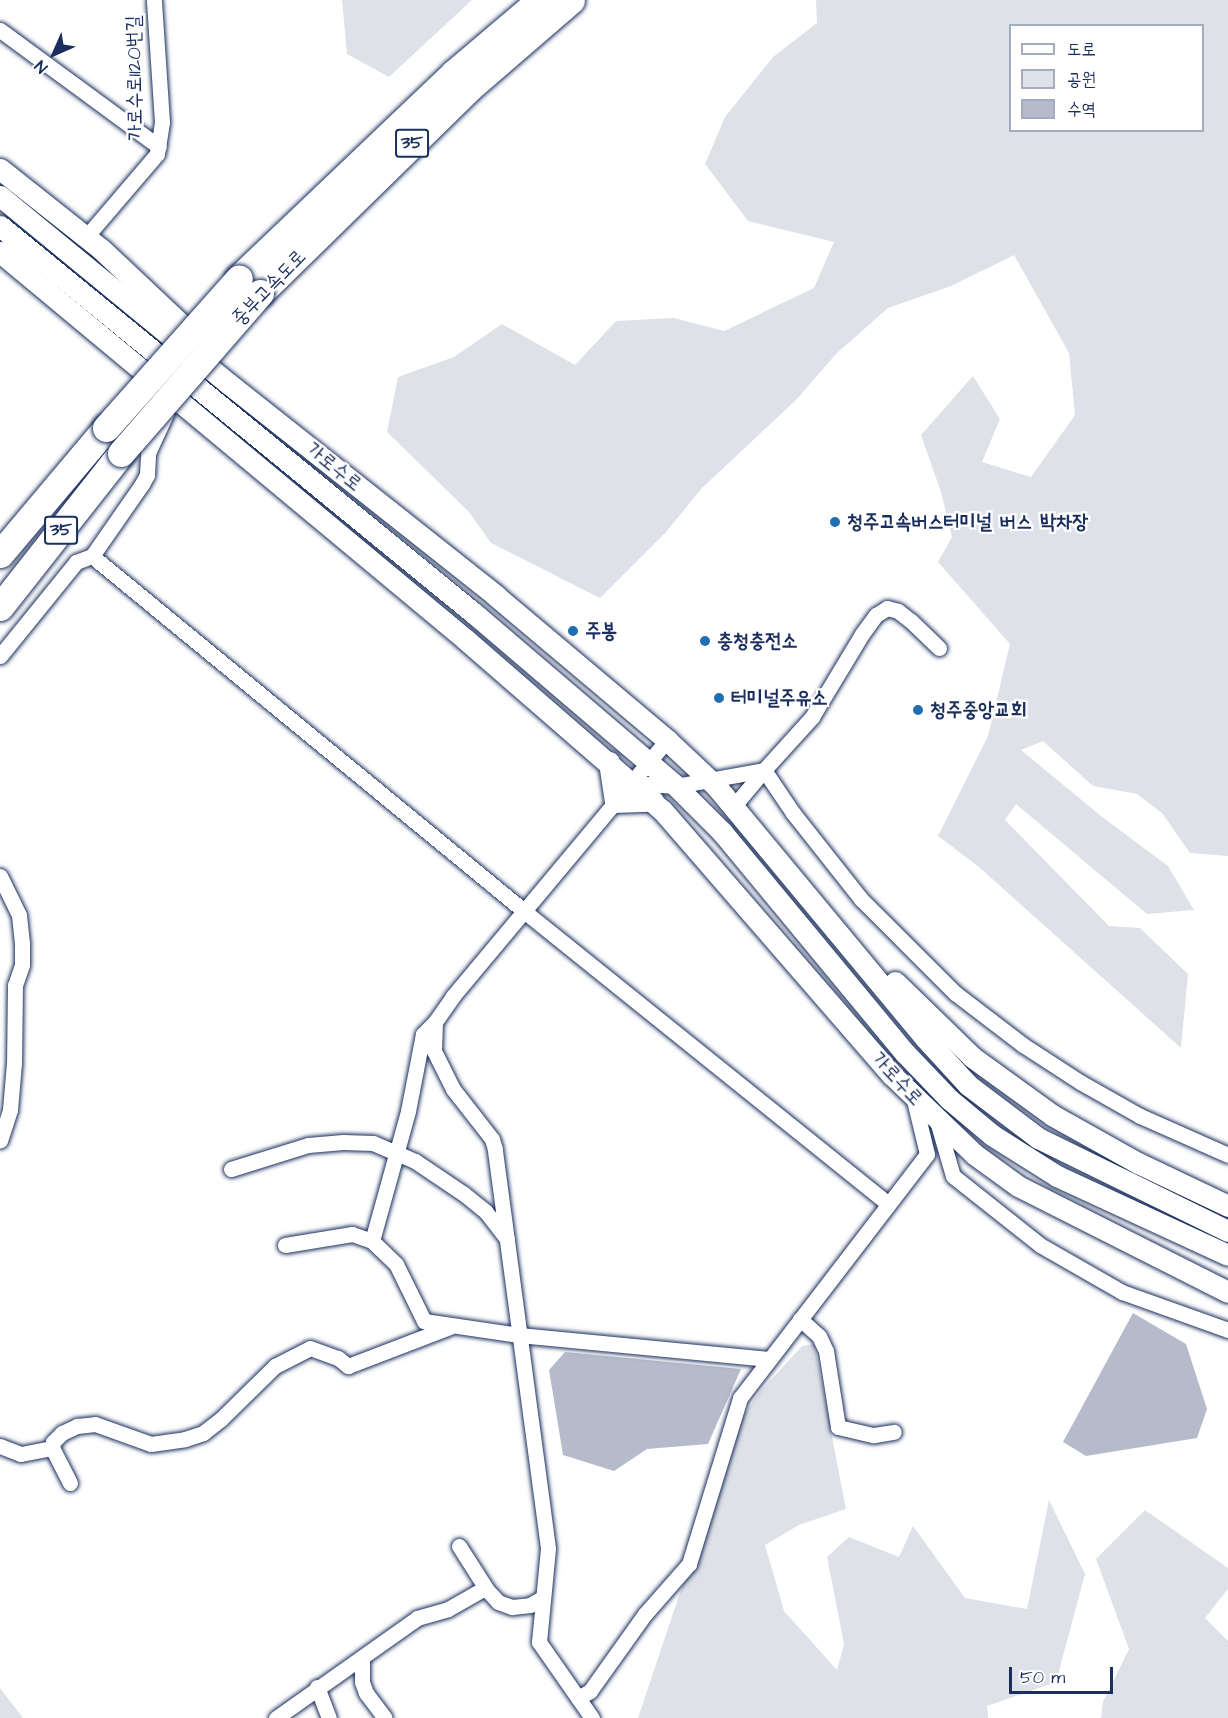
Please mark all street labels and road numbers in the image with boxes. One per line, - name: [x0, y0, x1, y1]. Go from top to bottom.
- street label: 가로수로1120번길: [122, 15, 148, 141]
- road number: 35: [394, 128, 430, 158]
- street label: 중부고속도로: [227, 245, 311, 331]
- street label: 가로수로: [301, 437, 367, 497]
- road number: 35: [43, 515, 79, 545]
- street label: 가로수로: [866, 1047, 928, 1111]

